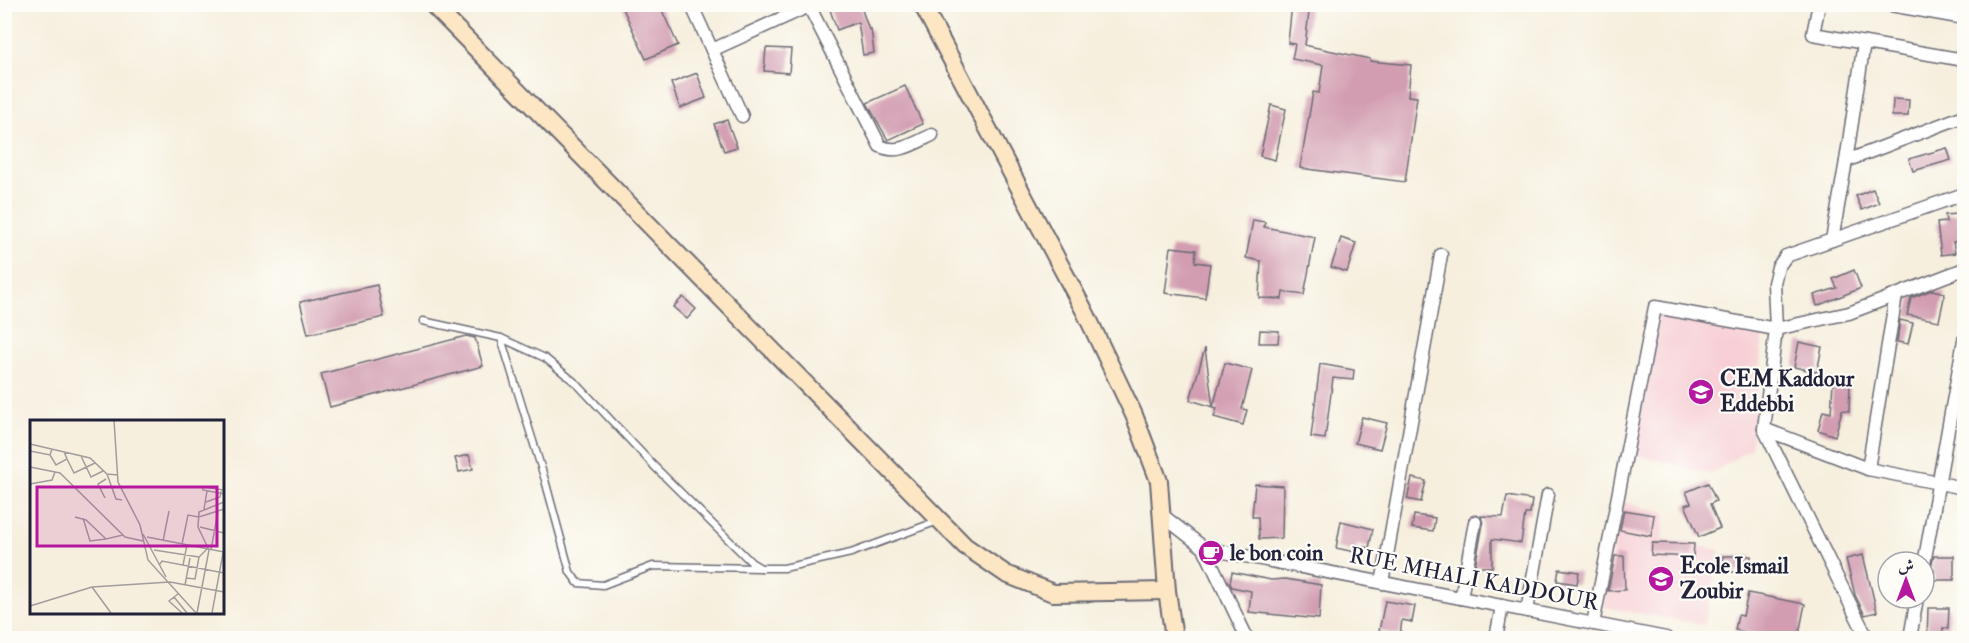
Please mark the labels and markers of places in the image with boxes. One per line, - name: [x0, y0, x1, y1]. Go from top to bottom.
- place label: CEM Kaddour Eddebbi: [1720, 365, 1855, 418]
- school or university icon: CEM Kaddour Eddebbi: [1686, 377, 1716, 407]
- cafe icon: le bon coin: [1196, 538, 1226, 568]
- place label: le bon coin: [1229, 539, 1324, 567]
- place label: Ecole Ismail Zoubir: [1680, 552, 1789, 605]
- school or university icon: Ecole Ismail Zoubir: [1646, 564, 1676, 594]

